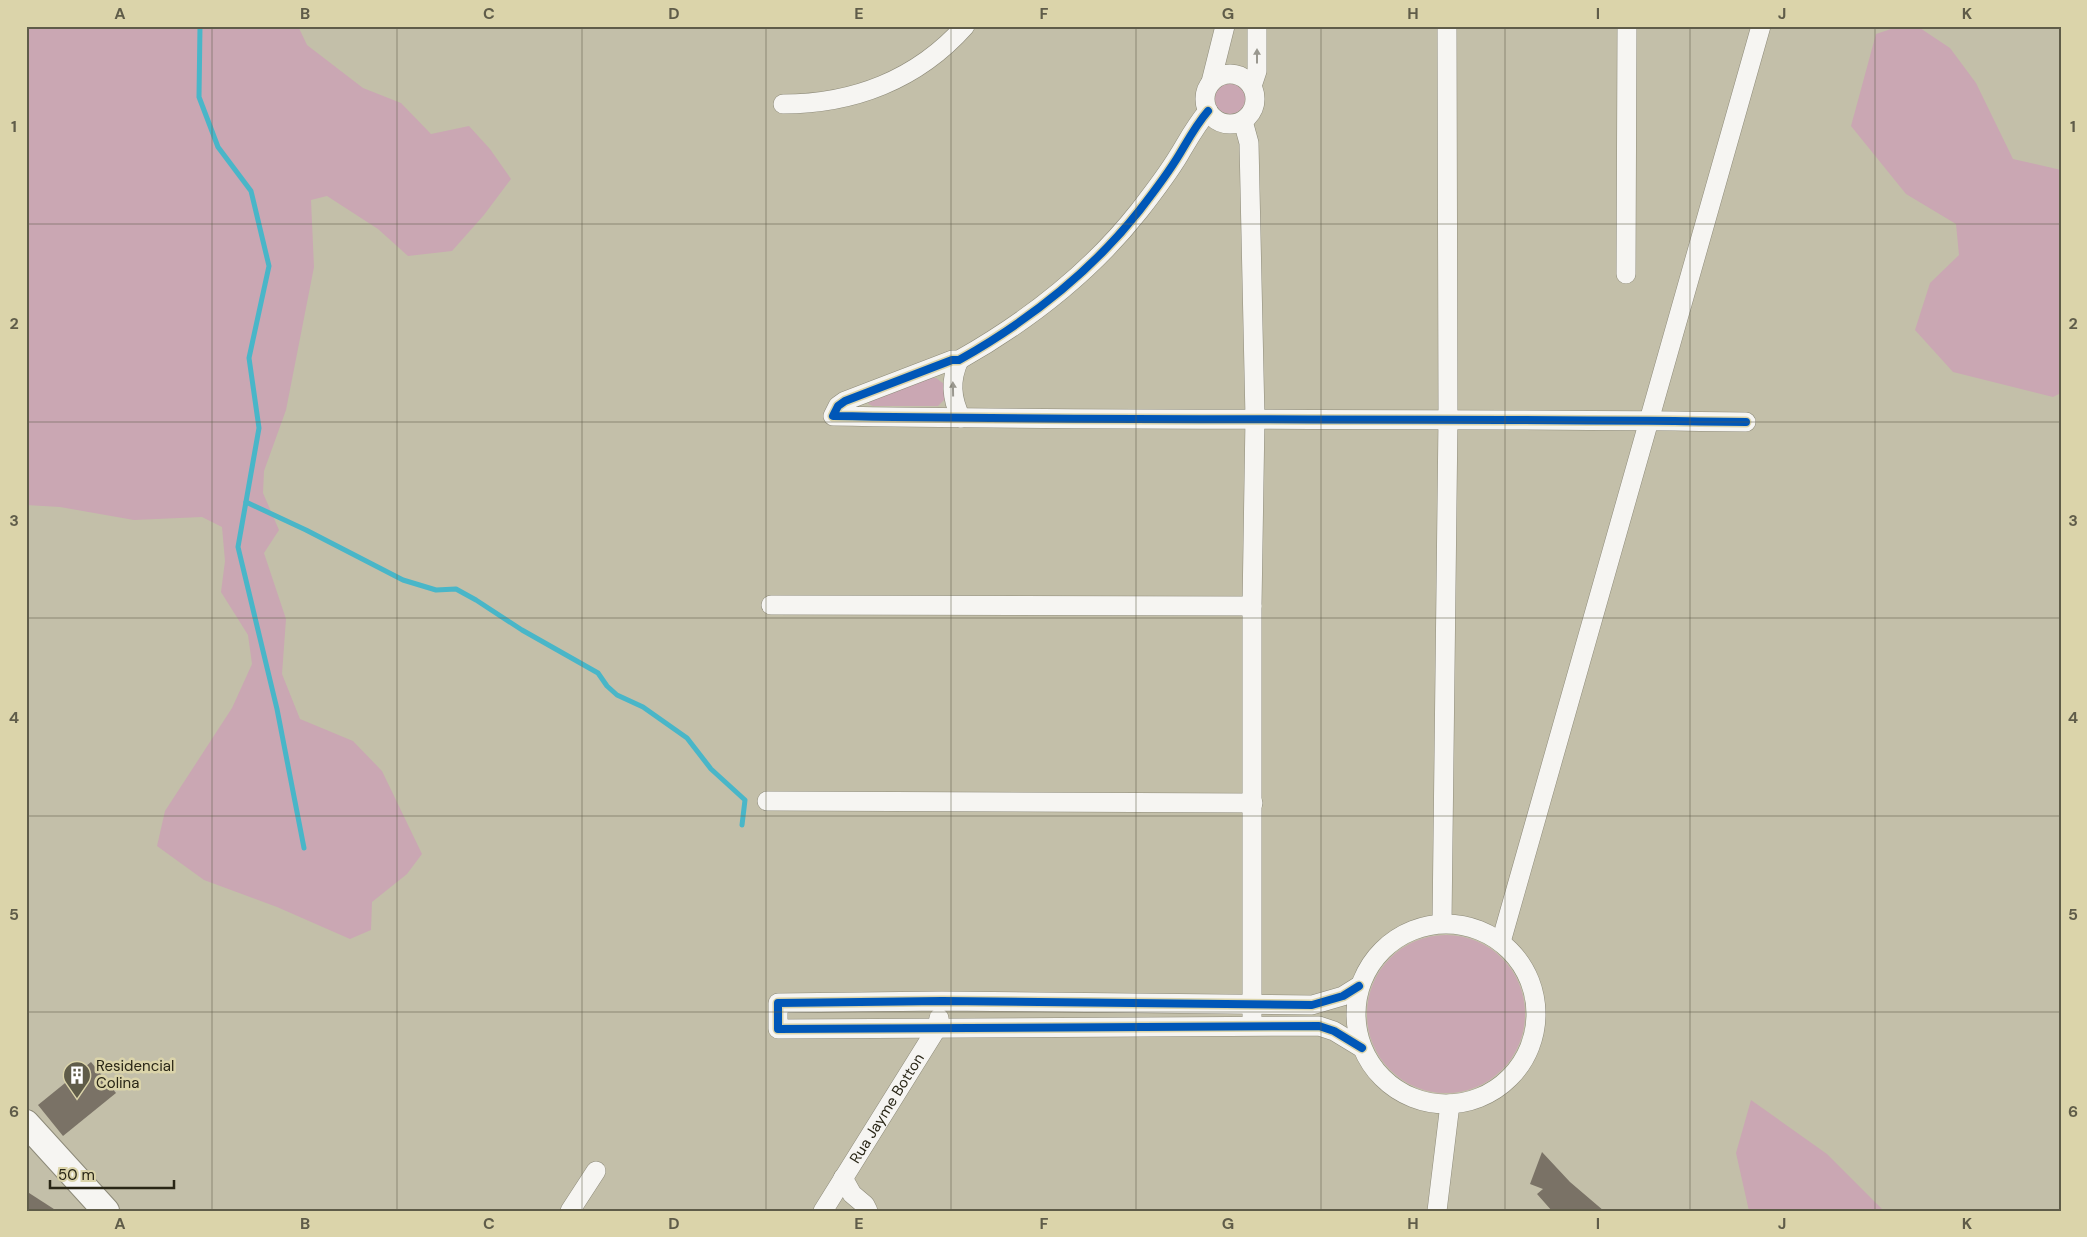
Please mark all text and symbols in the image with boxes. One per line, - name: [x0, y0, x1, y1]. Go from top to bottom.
- text: A: [114, 3, 126, 24]
- text: B: [300, 3, 310, 24]
- text: C: [483, 3, 495, 24]
- text: D: [668, 3, 680, 24]
- text: E: [854, 3, 864, 24]
- text: F: [1040, 3, 1049, 24]
- text: G: [1222, 3, 1234, 24]
- text: H: [1407, 3, 1419, 24]
- text: I: [1596, 3, 1600, 24]
- text: J: [1778, 3, 1786, 24]
- text: K: [1962, 3, 1973, 24]
- one-way arrow: [1253, 48, 1261, 64]
- text: 1: [11, 116, 17, 137]
- text: 1: [2070, 116, 2076, 137]
- text: 2: [9, 313, 19, 334]
- text: 2: [2068, 313, 2078, 334]
- one-way arrow: [949, 381, 957, 397]
- text: 3: [9, 510, 19, 531]
- text: 3: [2068, 510, 2078, 531]
- text: 4: [9, 707, 19, 728]
- text: 4: [2068, 707, 2078, 728]
- text: 5: [9, 904, 19, 925]
- text: 5: [2068, 904, 2078, 925]
- street label: Rua Jayme Botton: [845, 1049, 929, 1167]
- place label: Residencial Colina: [96, 1056, 174, 1093]
- building icon: Residencial Colina: [62, 1060, 92, 1099]
- text: 6: [9, 1101, 19, 1122]
- text: 6: [2068, 1101, 2078, 1122]
- scale bar: [50, 1157, 174, 1189]
- text: 50 m: [58, 1165, 95, 1185]
- text: A: [114, 1213, 126, 1234]
- text: B: [300, 1213, 310, 1234]
- text: C: [483, 1213, 495, 1234]
- text: D: [668, 1213, 680, 1234]
- text: E: [854, 1213, 864, 1234]
- text: F: [1040, 1213, 1049, 1234]
- text: G: [1222, 1213, 1234, 1234]
- text: H: [1407, 1213, 1419, 1234]
- text: I: [1596, 1213, 1600, 1234]
- text: J: [1778, 1213, 1786, 1234]
- text: K: [1962, 1213, 1973, 1234]

